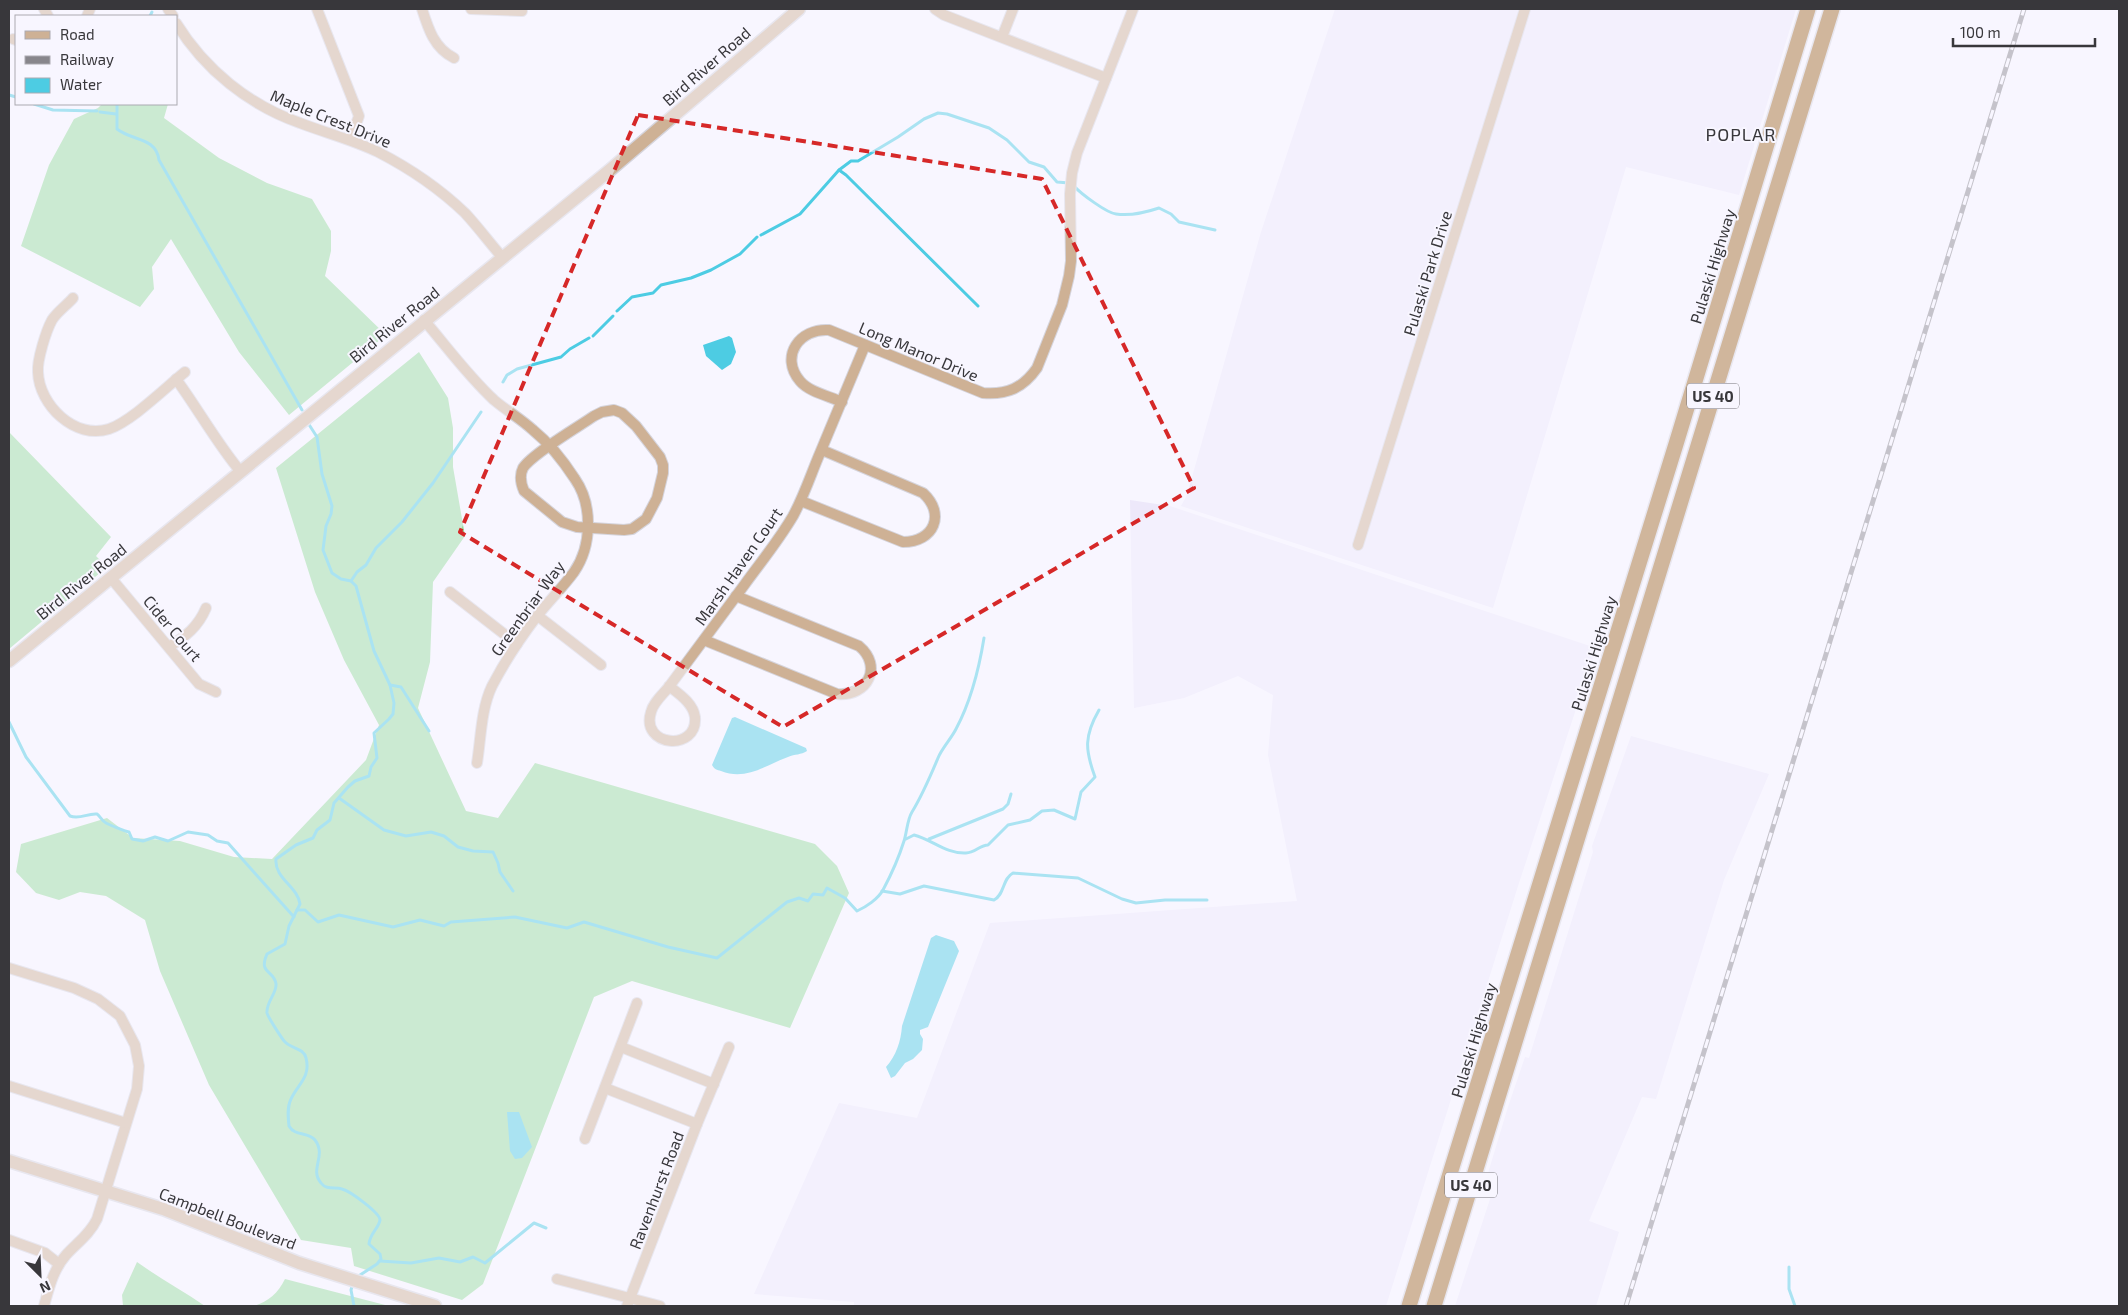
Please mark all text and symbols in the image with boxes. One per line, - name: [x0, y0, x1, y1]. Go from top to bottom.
- legend: [15, 15, 178, 105]
- scale bar: [1953, 15, 2096, 47]
- street label: Bird River Road: [658, 23, 754, 109]
- text: 100 m: [1960, 23, 2001, 41]
- text: Road: [60, 25, 95, 43]
- text: Railway: [60, 50, 114, 68]
- text: Water: [60, 75, 102, 93]
- street label: Maple Crest Drive: [268, 85, 394, 151]
- district label: POPLAR: [1706, 123, 1776, 145]
- street label: Pulaski Highway: [1685, 206, 1739, 326]
- street label: Pulaski Park Drive: [1399, 208, 1455, 338]
- street label: Bird River Road: [345, 282, 443, 366]
- street label: Long Manor Drive: [856, 317, 982, 385]
- road number: US 40: [1687, 384, 1739, 408]
- street label: Marsh Haven Court: [690, 503, 786, 629]
- street label: Bird River Road: [32, 539, 130, 623]
- street label: Greenbriar Way: [486, 556, 568, 659]
- street label: Cider Court: [140, 591, 206, 665]
- street label: Pulaski Highway: [1566, 593, 1620, 713]
- street label: Pulaski Highway: [1446, 980, 1500, 1100]
- street label: Ravenhurst Road: [625, 1129, 687, 1251]
- road number: US 40: [1445, 1172, 1497, 1198]
- street label: Campbell Boulevard: [157, 1183, 299, 1253]
- north arrow: [15, 1250, 65, 1300]
- text: N: [37, 1278, 54, 1297]

